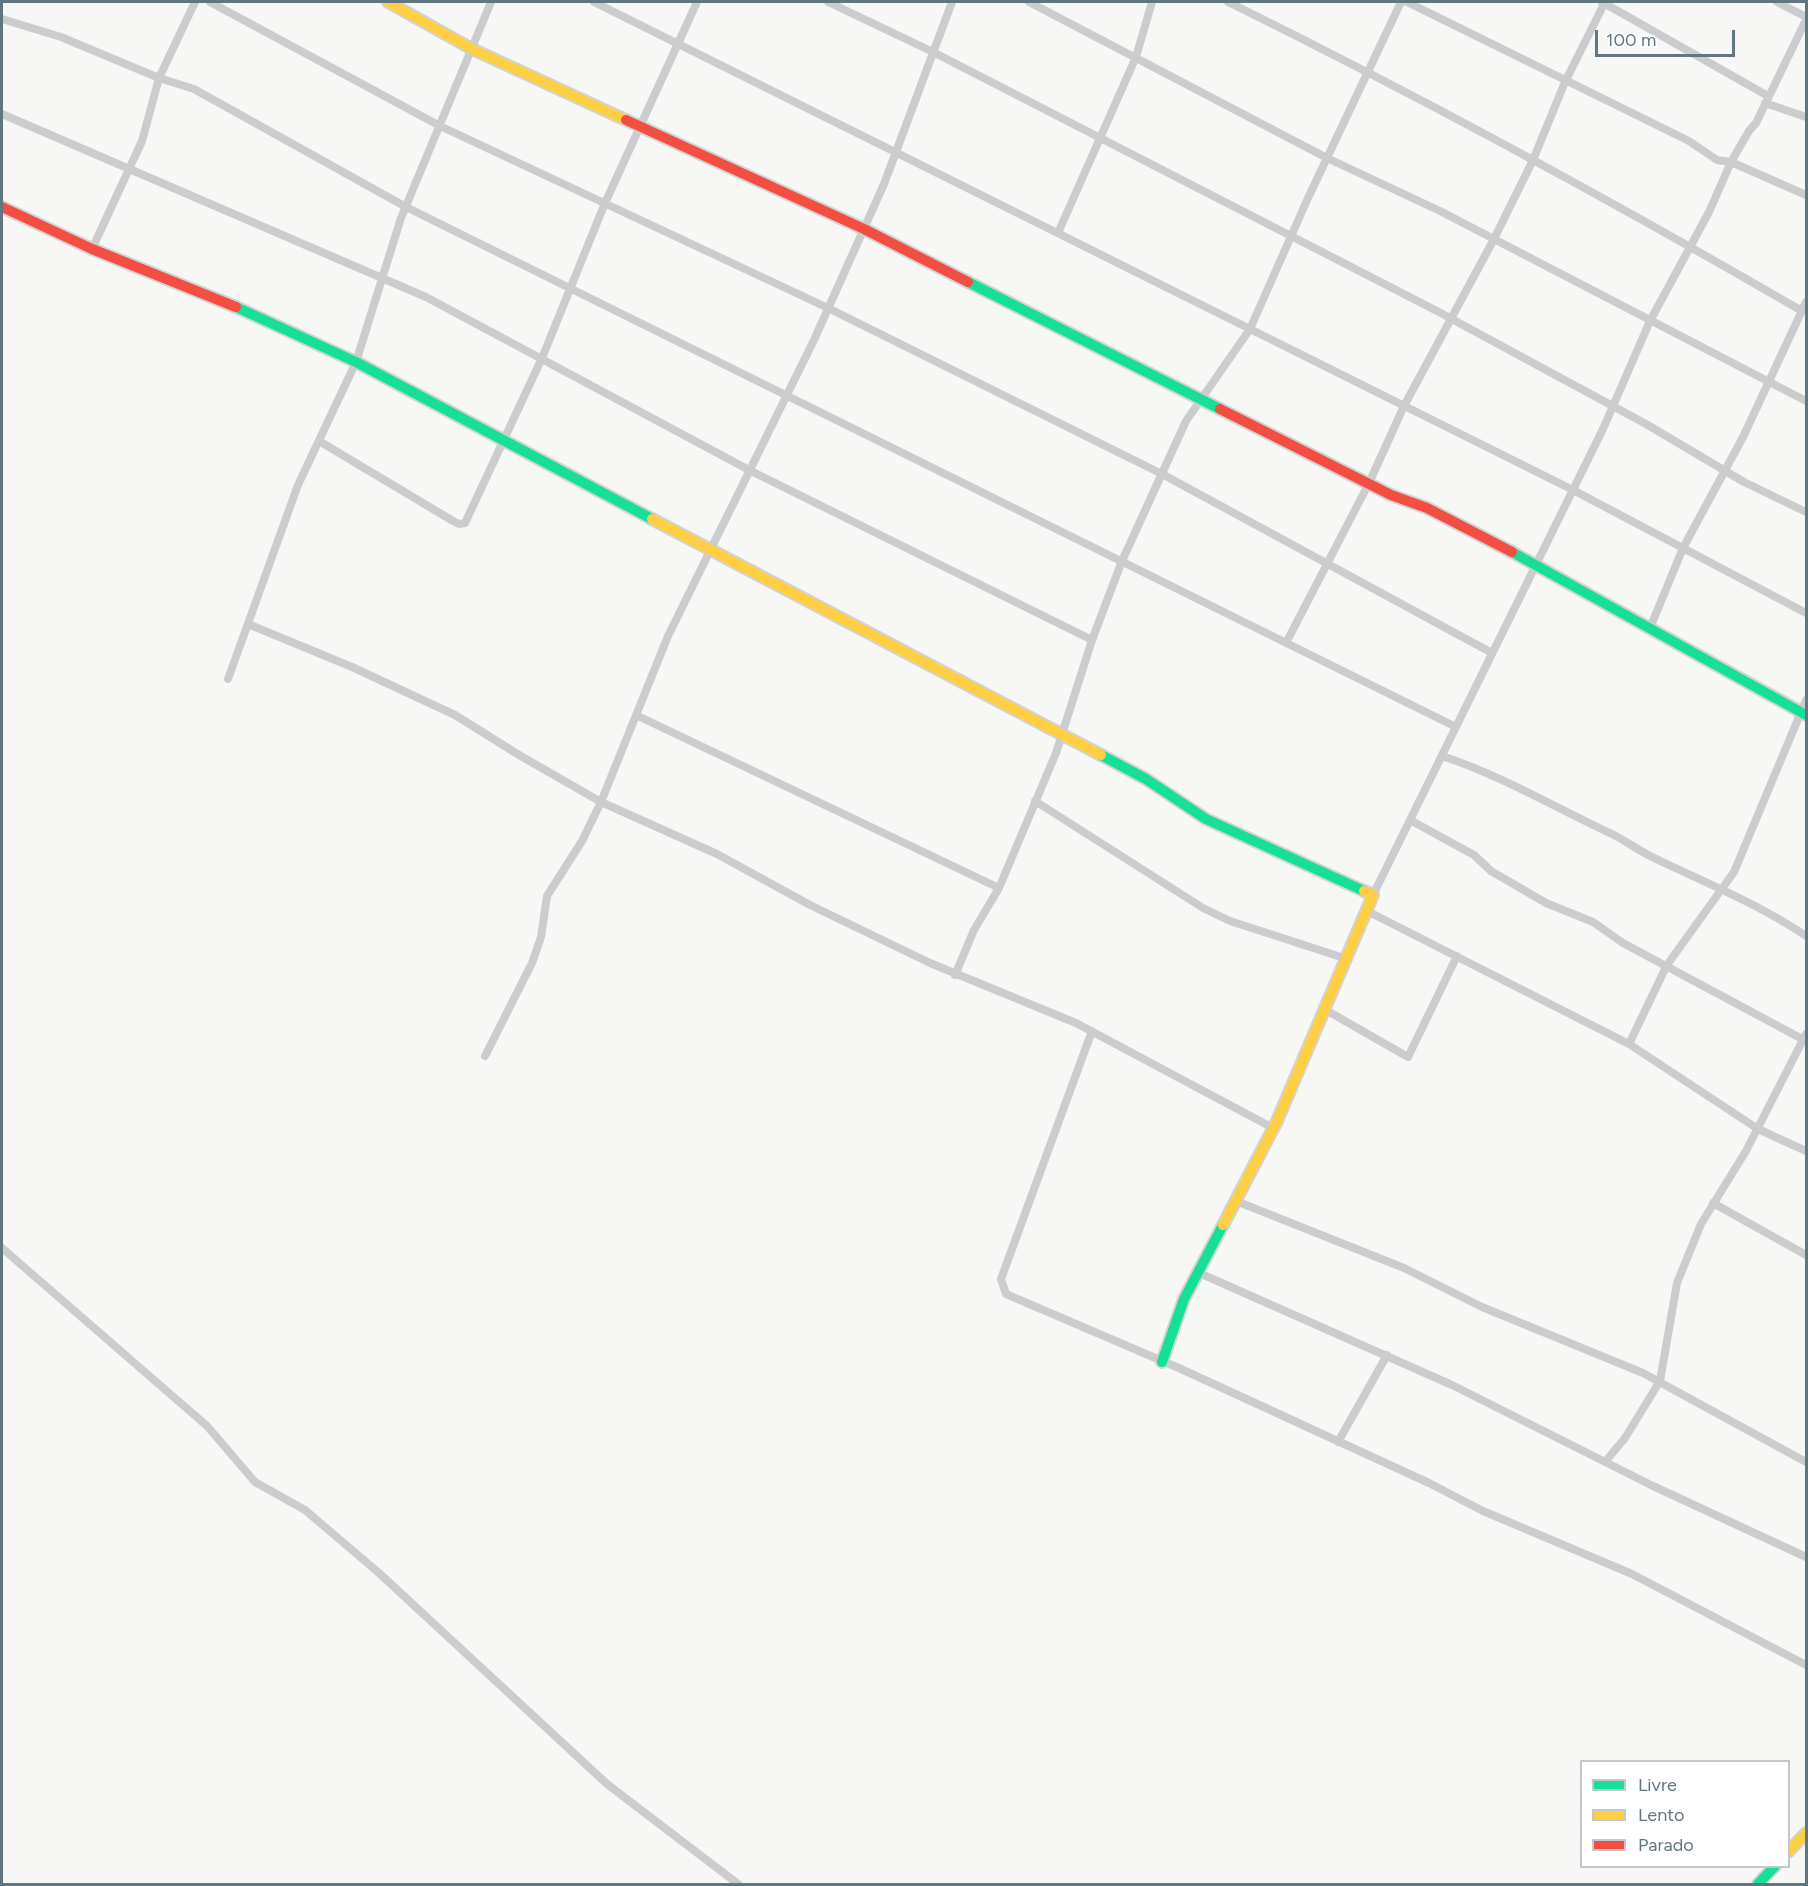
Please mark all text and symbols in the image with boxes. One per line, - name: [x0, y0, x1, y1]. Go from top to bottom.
- scale bar: [1598, 18, 1738, 56]
- text: 100 m: [1606, 29, 1656, 51]
- legend: [1580, 1760, 1790, 1868]
- text: Livre: [1638, 1774, 1677, 1796]
- text: Lento: [1638, 1804, 1684, 1826]
- text: Parado: [1638, 1834, 1694, 1856]

